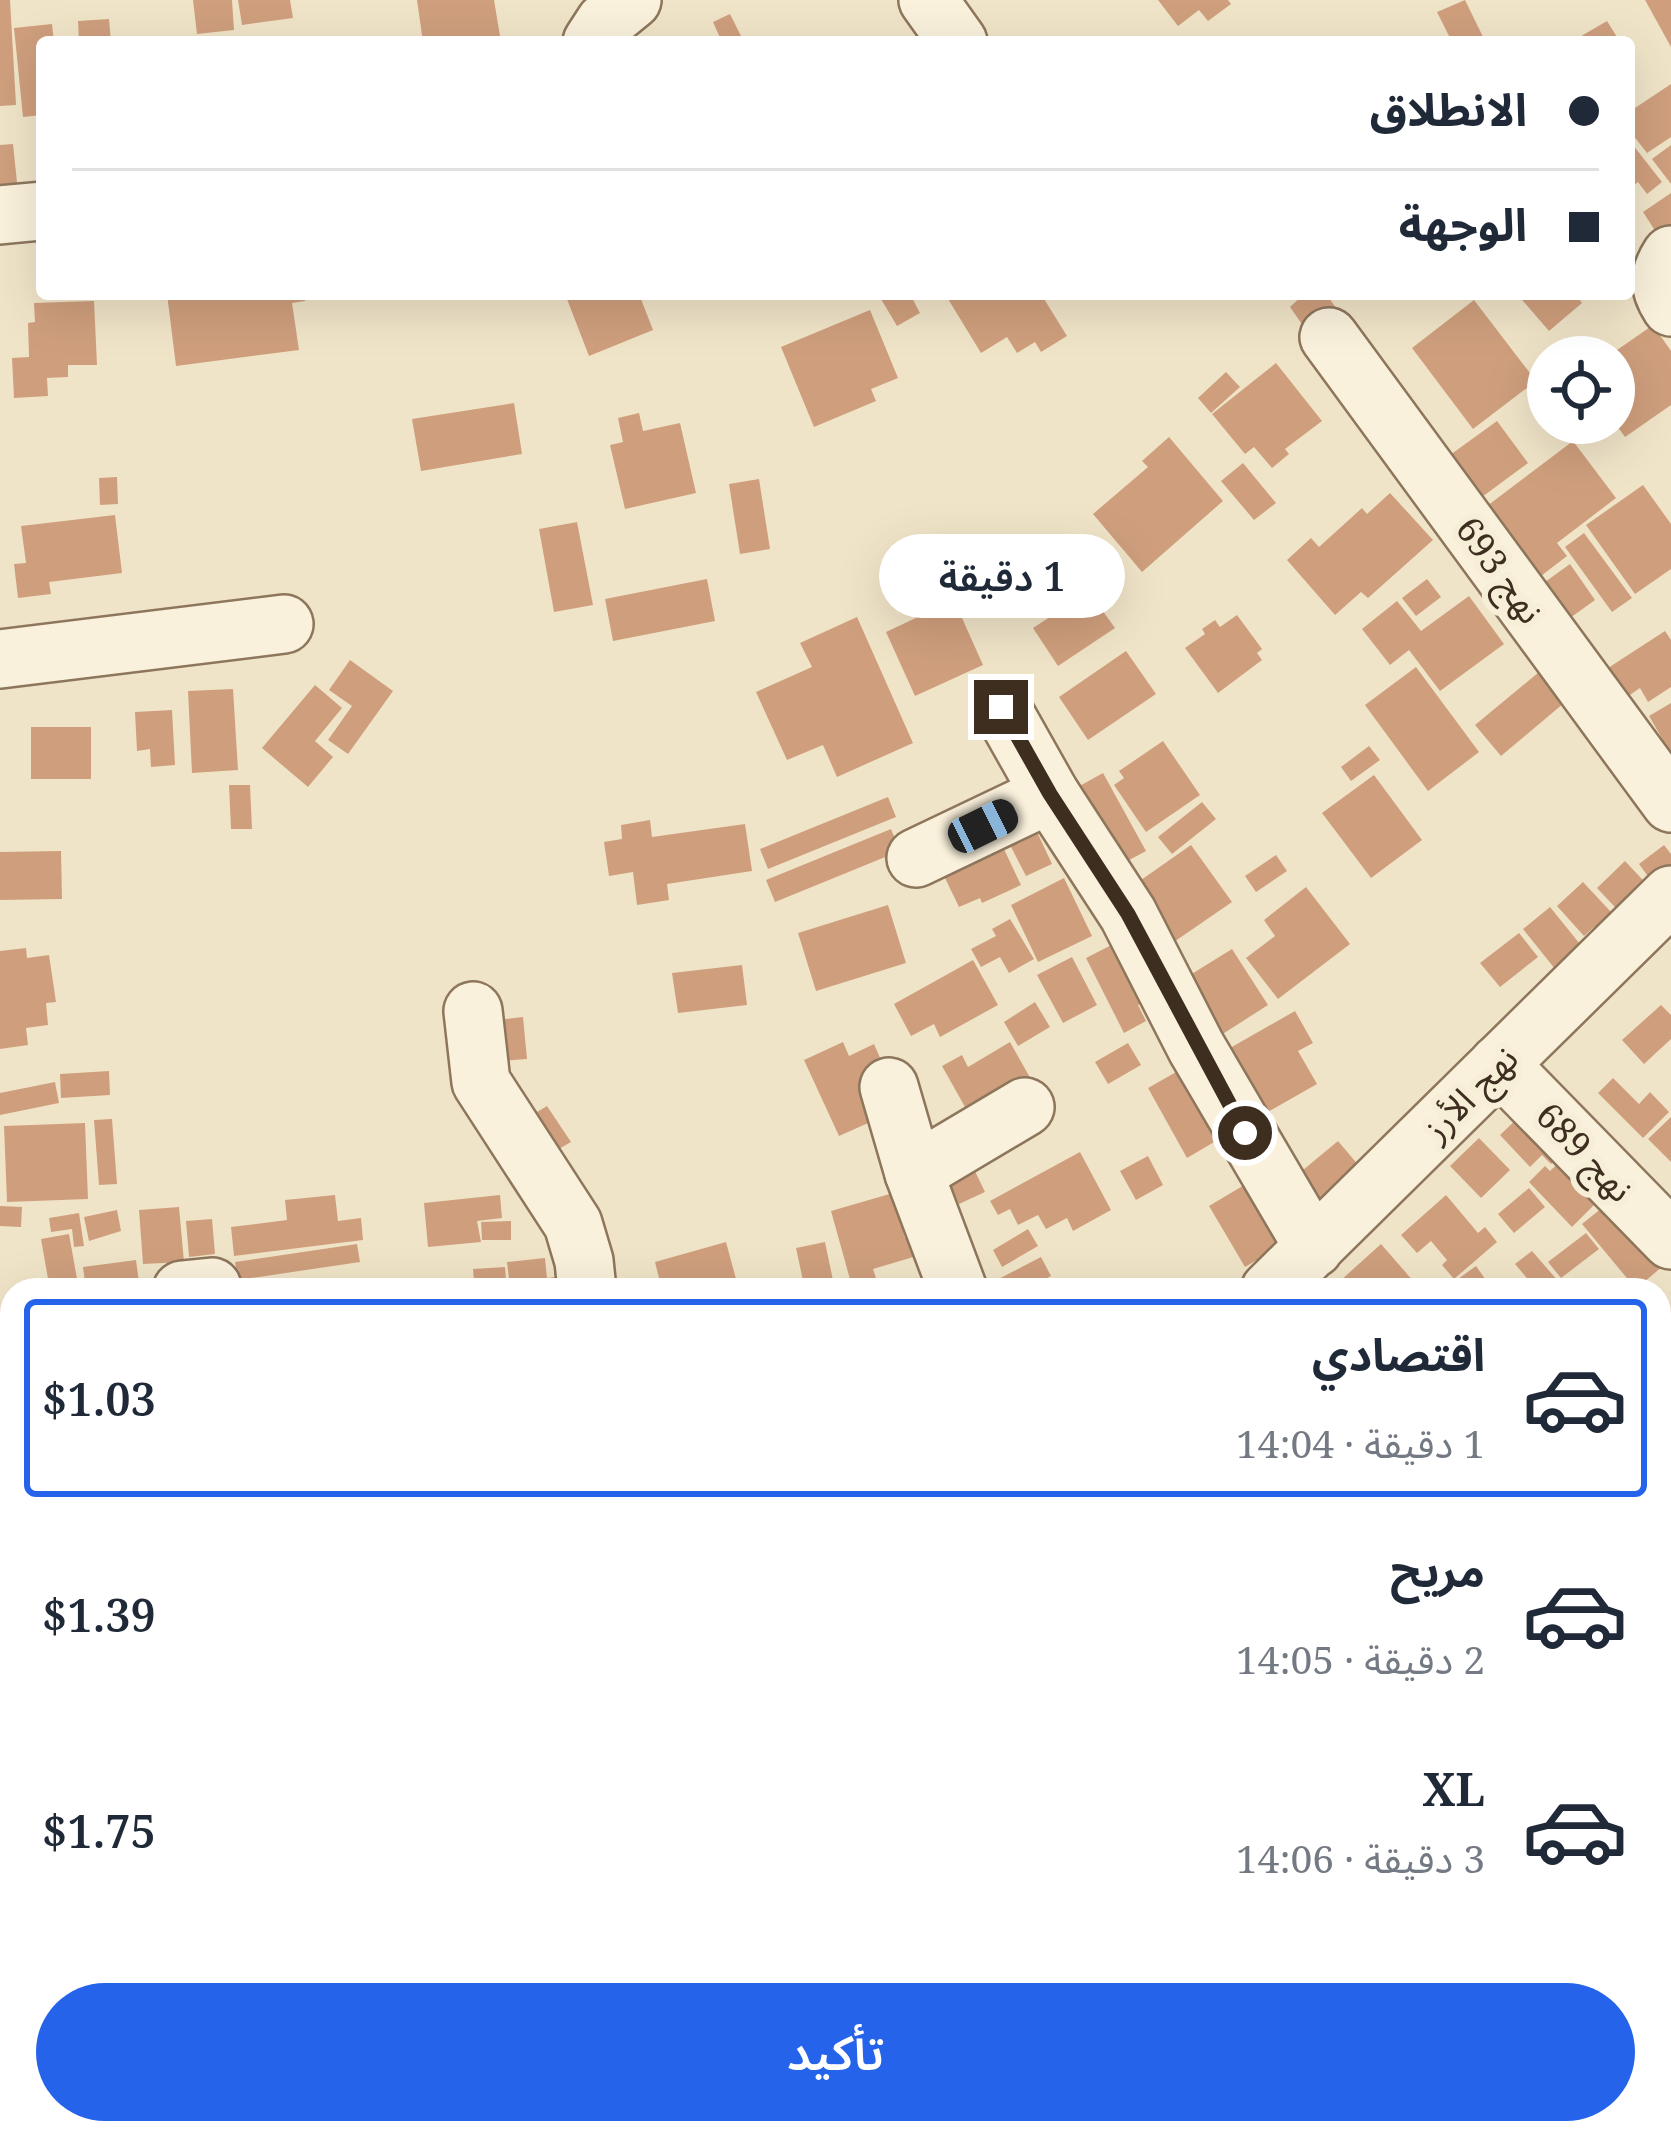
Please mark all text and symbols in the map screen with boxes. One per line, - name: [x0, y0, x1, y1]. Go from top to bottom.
- text: الانطلاق: [1370, 78, 1527, 139]
- text: الوجهة: [1399, 193, 1527, 254]
- map controls: [1527, 336, 1635, 444]
- button: locate: [1527, 336, 1635, 444]
- street label: نهج 693: [1443, 506, 1556, 635]
- callout: 1 دقيقة: [878, 533, 1124, 617]
- text: 1 دقيقة: [939, 549, 1065, 602]
- route end: [974, 680, 1028, 734]
- car: [943, 794, 1023, 858]
- street label: نهج الأرز: [1410, 1034, 1530, 1154]
- street label: نهج 689: [1524, 1091, 1645, 1214]
- route start: [1218, 1106, 1272, 1160]
- text: اقتصادي: [1312, 1323, 1485, 1384]
- icon: car: [1521, 1344, 1629, 1452]
- text: $1.03: [42, 1368, 156, 1429]
- text: 1 دقيقة · 14:04: [1236, 1416, 1485, 1469]
- text: مريح: [1390, 1539, 1485, 1600]
- icon: car: [1521, 1560, 1629, 1668]
- text: $1.39: [42, 1584, 156, 1645]
- text: 2 دقيقة · 14:05: [1236, 1632, 1485, 1685]
- text: XL: [1423, 1758, 1485, 1819]
- icon: car: [1521, 1776, 1629, 1884]
- text: $1.75: [42, 1800, 156, 1861]
- text: 3 دقيقة · 14:06: [1236, 1831, 1485, 1884]
- button: تأكيد: [36, 1983, 1635, 2121]

